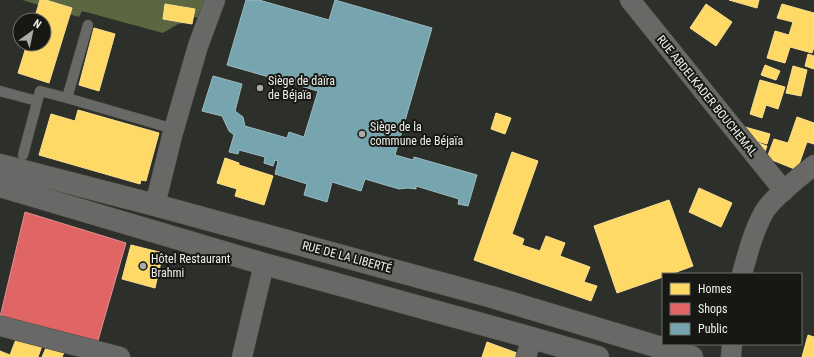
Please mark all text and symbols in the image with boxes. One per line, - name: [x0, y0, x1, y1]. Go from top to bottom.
- north arrow: [12, 12, 52, 52]
- text: N: [31, 17, 44, 31]
- street label: RUE ABDELKADER BOUCHEMAL: [654, 33, 760, 160]
- place label: Siège de daïra de Béjaïa: [268, 74, 335, 102]
- marker: Siège de daïra de Béjaïa: [255, 83, 265, 93]
- place label: Siège de la commune de Béjaïa: [370, 120, 463, 148]
- marker: Siège de la commune de Béjaïa: [357, 129, 367, 139]
- street label: RUE DE LA LIBERTÉ: [301, 237, 394, 276]
- place label: Hôtel Restaurant Brahmi: [151, 252, 231, 280]
- marker: Hôtel Restaurant Brahmi: [138, 261, 148, 271]
- legend: [662, 273, 802, 345]
- text: Homes: [698, 282, 732, 296]
- text: Shops: [698, 302, 727, 316]
- text: Public: [698, 322, 728, 336]

